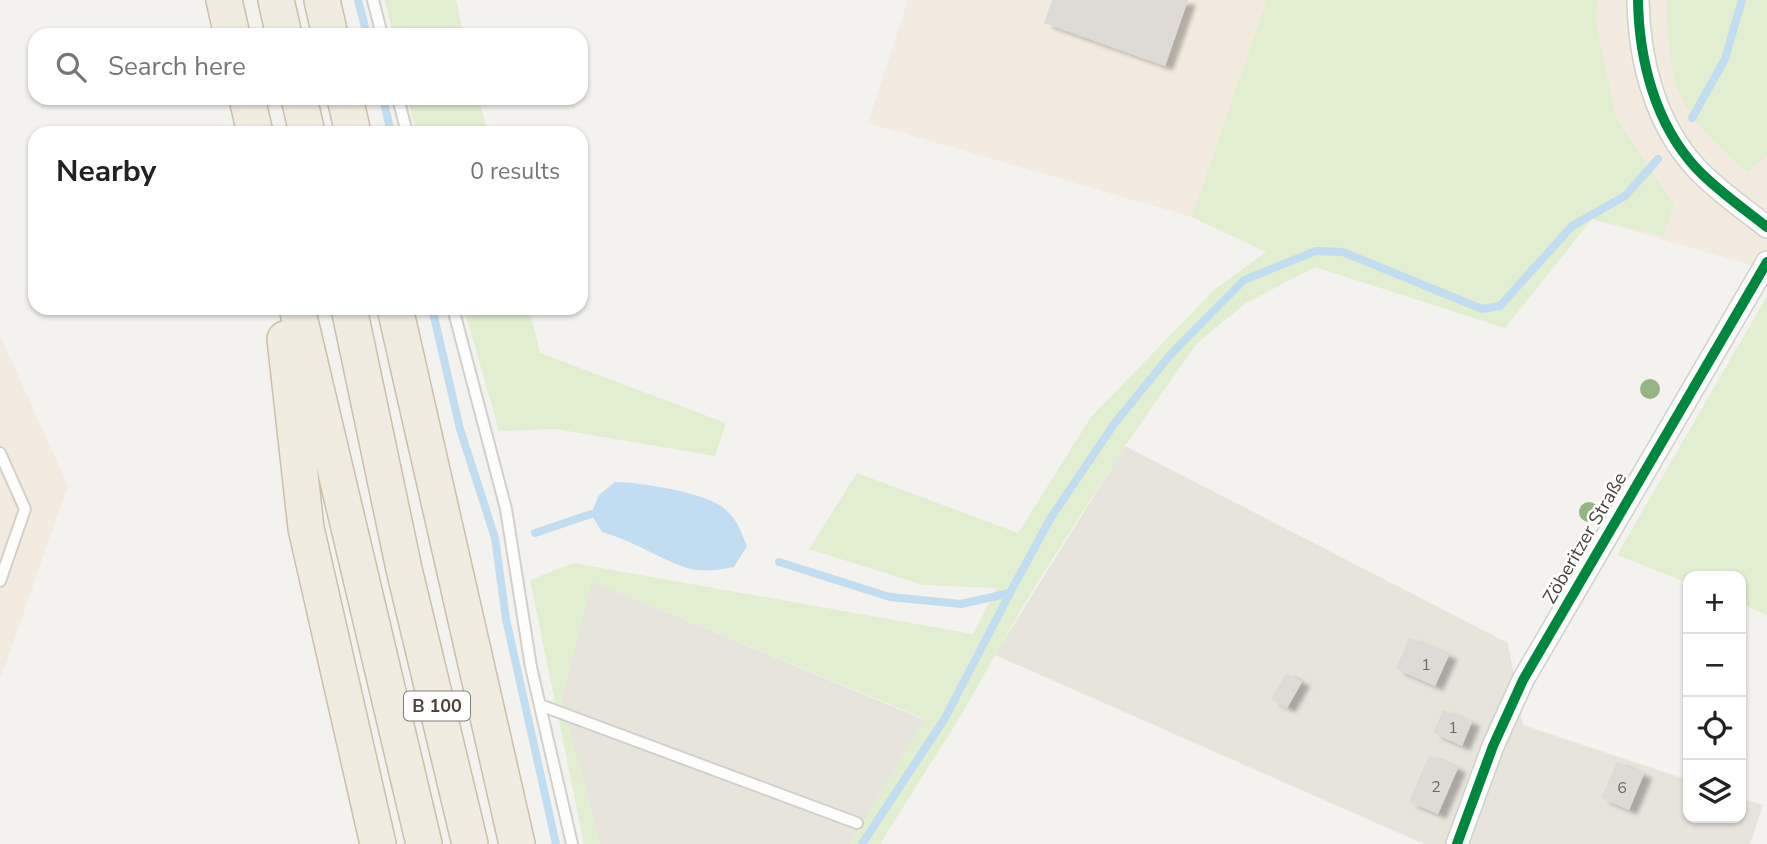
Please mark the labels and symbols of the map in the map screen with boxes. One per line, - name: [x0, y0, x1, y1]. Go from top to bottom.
- street label: Zöberitzer Straße: [1537, 468, 1633, 608]
- house number: 1: [1421, 654, 1431, 676]
- road number: B 100: [404, 692, 470, 720]
- house number: 1: [1448, 717, 1458, 739]
- house number: 2: [1431, 776, 1441, 798]
- house number: 6: [1617, 777, 1627, 799]

